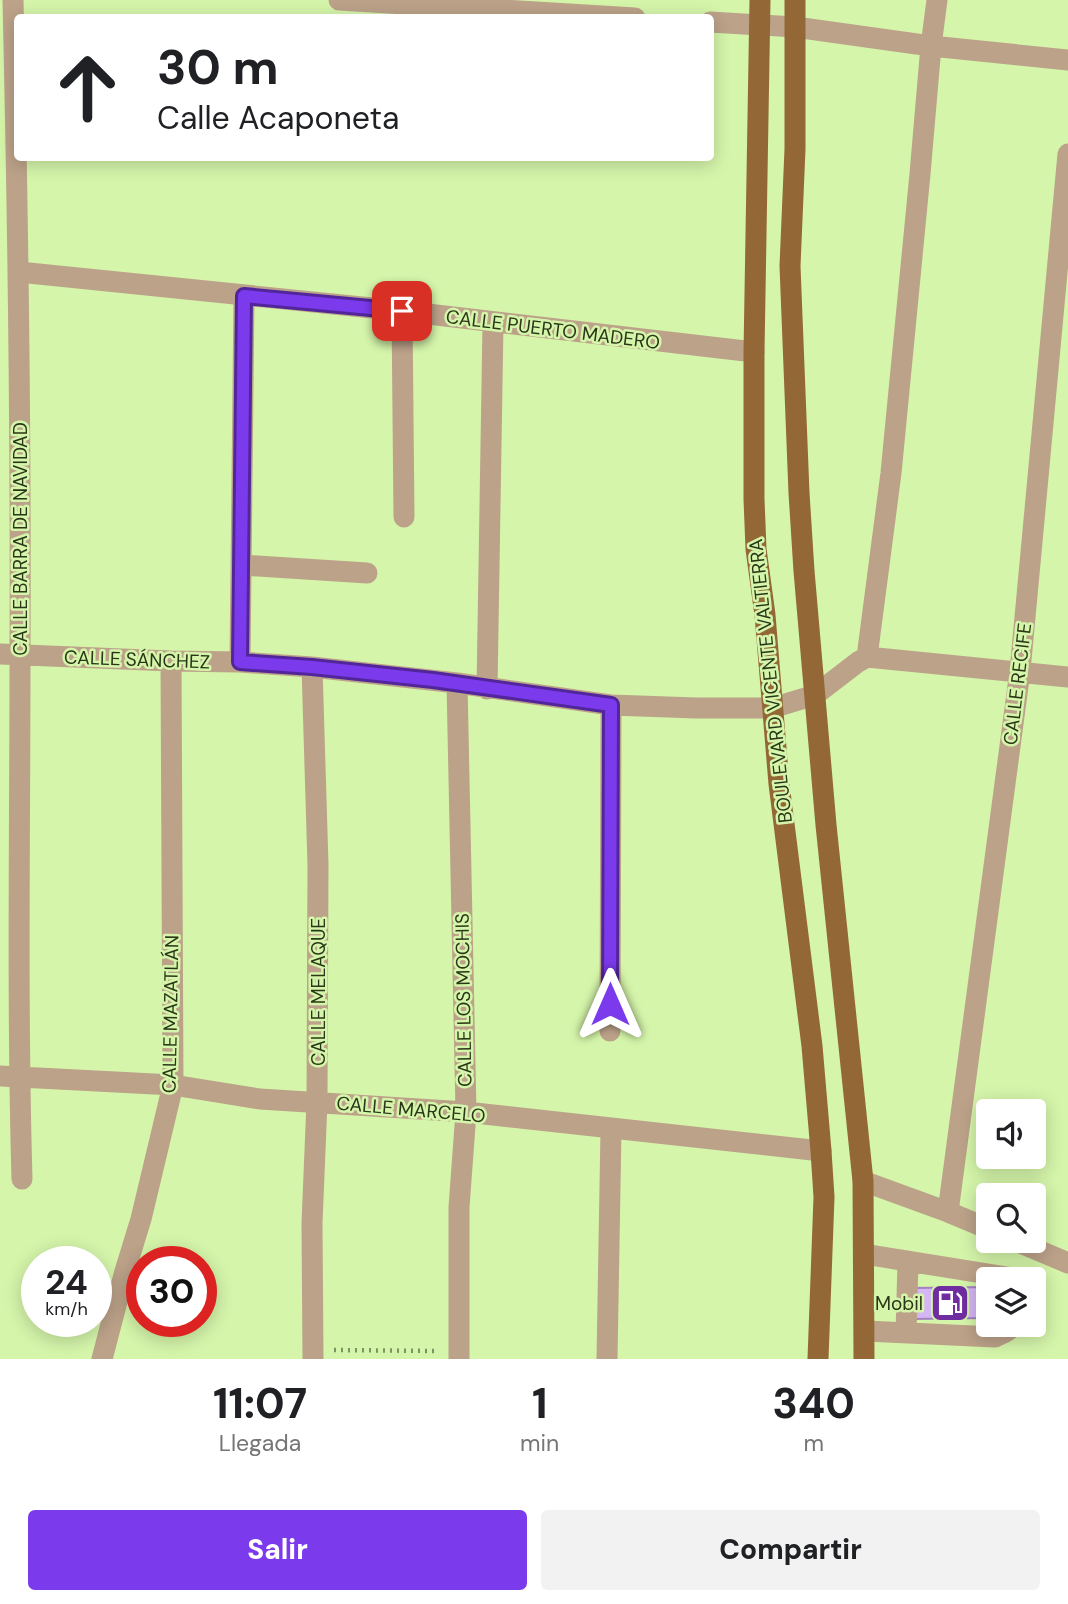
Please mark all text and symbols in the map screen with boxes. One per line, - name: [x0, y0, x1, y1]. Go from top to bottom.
- text: 30 m: [157, 35, 279, 99]
- icon: ahead: [42, 42, 133, 133]
- text: Calle Acaponeta: [157, 97, 399, 139]
- pin: [372, 281, 432, 341]
- icon: arrive: [383, 292, 421, 330]
- street label: CALLE PUERTO MADERO: [445, 304, 661, 355]
- street label: CALLE BARRA DE NAVIDAD: [8, 422, 33, 656]
- street label: BOULEVARD VICENTE VALTIERRA: [743, 537, 798, 824]
- street label: CALLE RECIFE: [998, 622, 1037, 746]
- street label: CALLE SÁNCHEZ: [64, 644, 210, 675]
- street label: CALLE LOS MOCHIS: [449, 913, 478, 1087]
- street label: CALLE MELAQUE: [306, 918, 331, 1066]
- street label: CALLE MAZATLÁN: [157, 935, 184, 1093]
- position arrow: [573, 967, 647, 1041]
- street label: CALLE MARCELO: [335, 1091, 486, 1128]
- map controls: [976, 1099, 1046, 1337]
- button: sound: [976, 1099, 1046, 1169]
- button: search: [976, 1183, 1046, 1253]
- speed limit sign: 30: [126, 1246, 217, 1337]
- text: 24: [45, 1259, 88, 1305]
- button: layers: [976, 1267, 1046, 1337]
- fuel station icon: Mobil: [929, 1282, 971, 1324]
- place label: Mobil: [875, 1291, 923, 1316]
- text: km/h: [45, 1297, 88, 1321]
- text: 11:07: [213, 1376, 307, 1431]
- text: 1: [532, 1376, 547, 1431]
- text: 340: [772, 1376, 855, 1431]
- text: Llegada: [219, 1428, 301, 1458]
- text: min: [520, 1428, 559, 1458]
- text: m: [803, 1428, 824, 1458]
- button: Salir: [28, 1510, 527, 1590]
- button: Compartir: [541, 1510, 1040, 1590]

